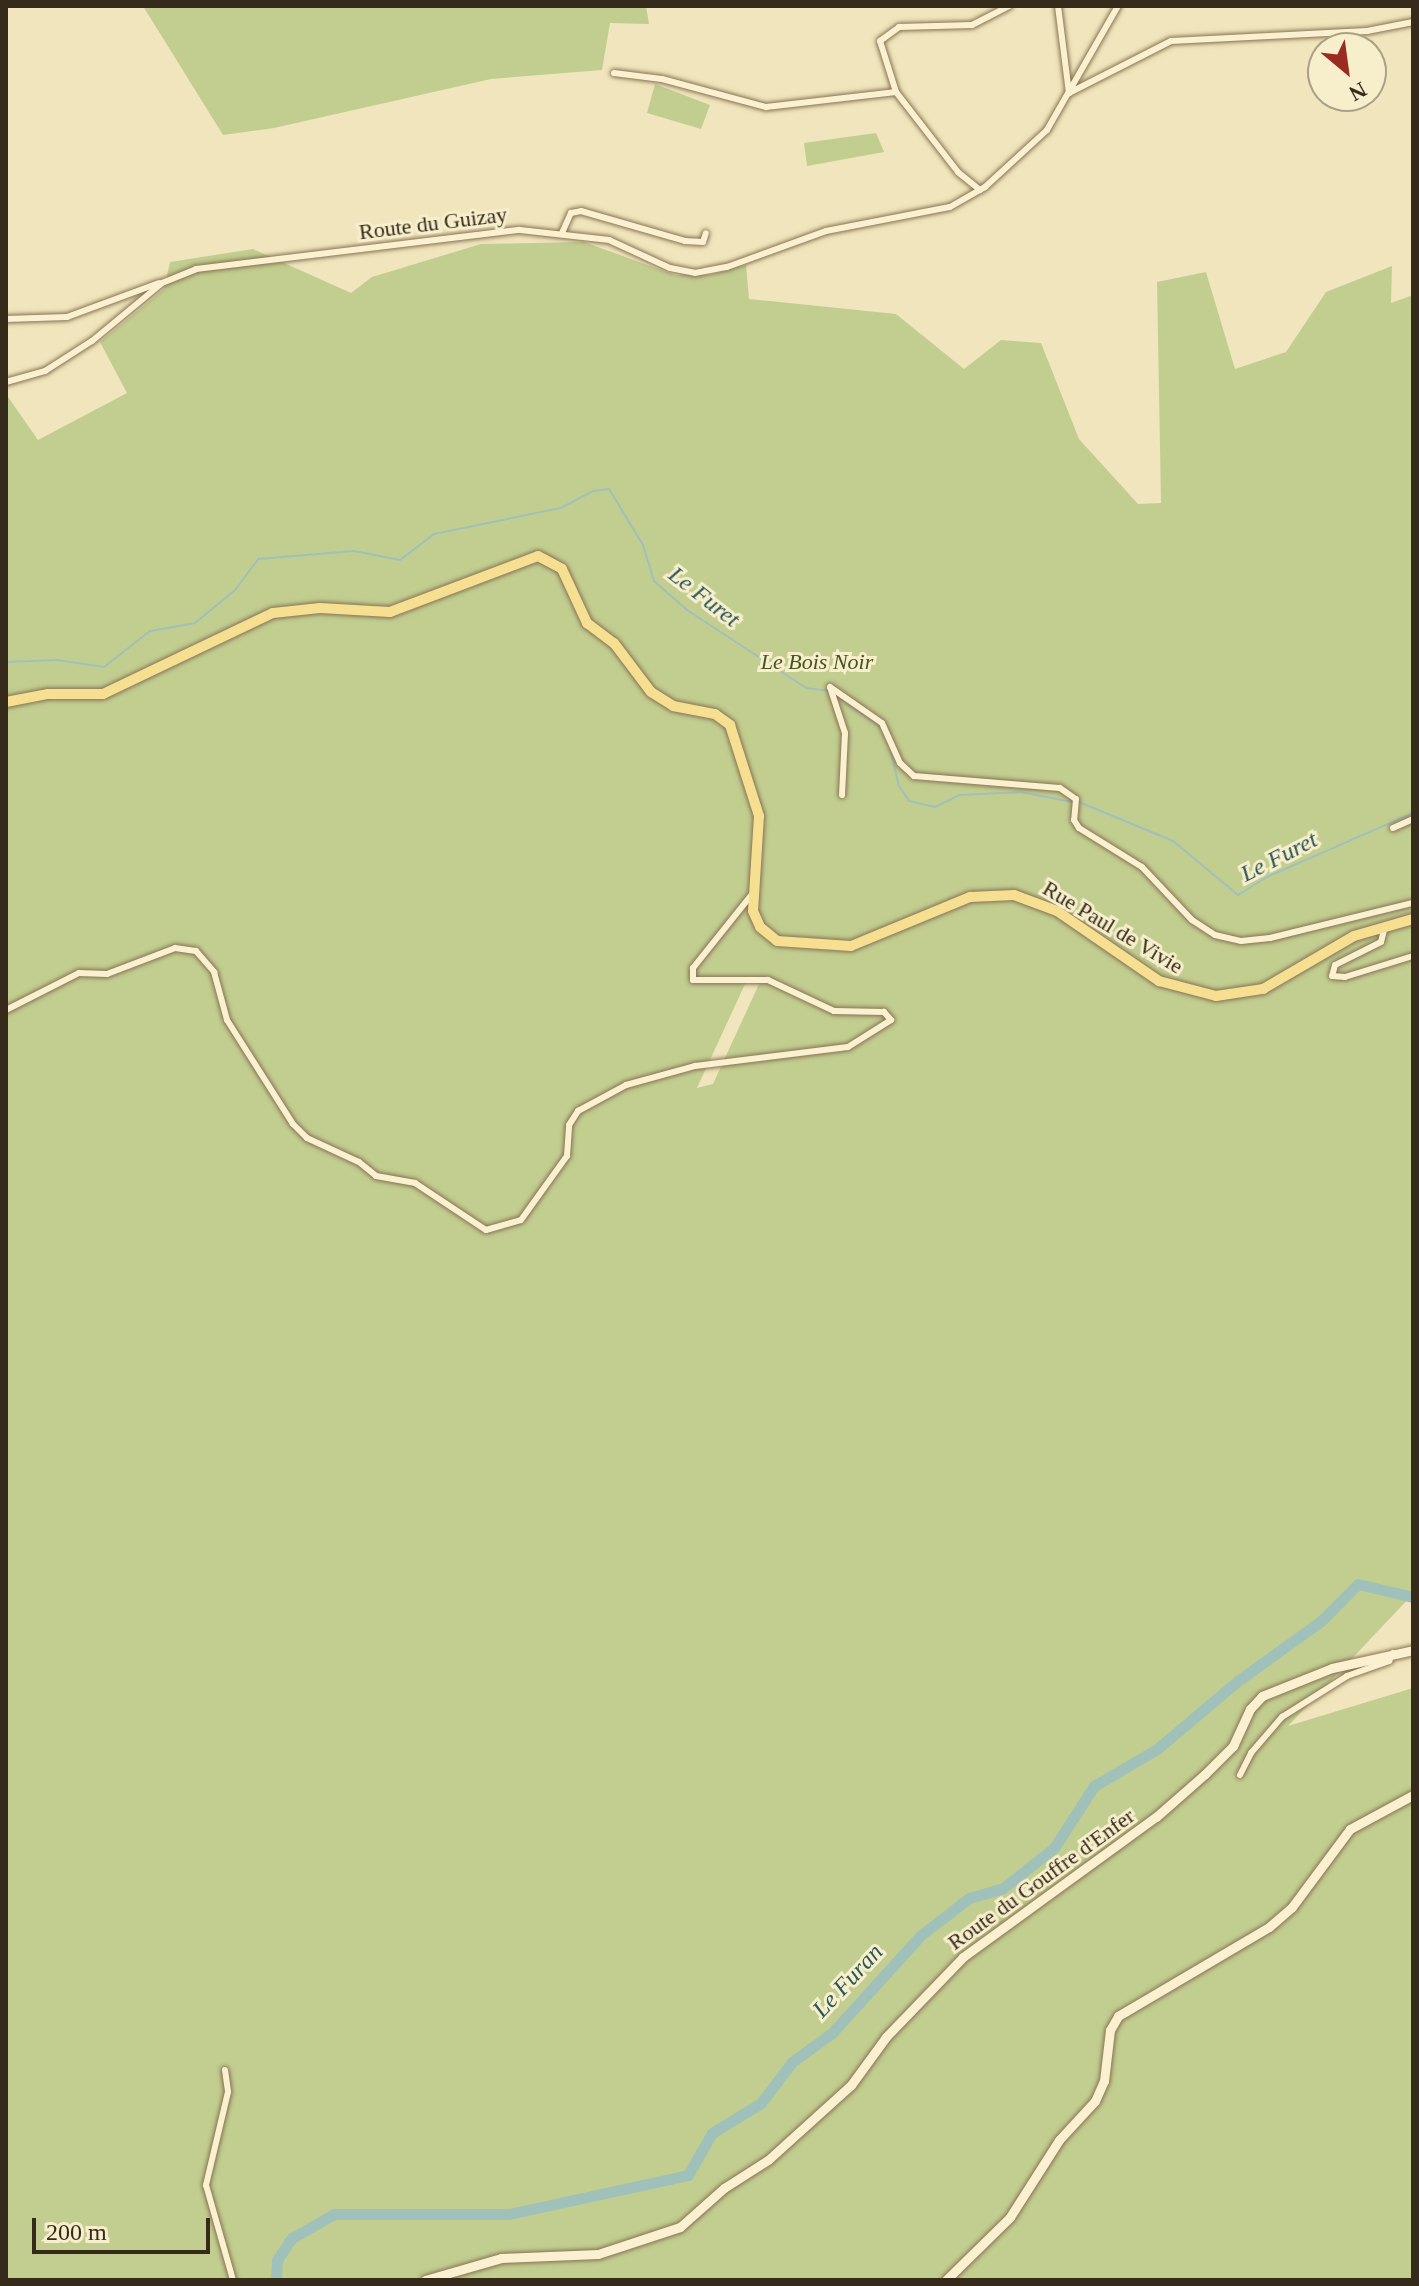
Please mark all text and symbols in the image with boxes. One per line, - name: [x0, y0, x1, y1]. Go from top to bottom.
- north arrow: [1307, 32, 1387, 112]
- text: N: [1345, 77, 1371, 106]
- street label: Route du Guizay: [357, 201, 509, 245]
- water label: Le Furet: [663, 560, 745, 634]
- park label: Le Bois Noir: [761, 649, 873, 675]
- water label: Le Furet: [1236, 825, 1322, 889]
- street label: Rue Paul de Vivie: [1038, 875, 1188, 979]
- street label: Route du Gouffre d'Enfer: [943, 1802, 1139, 1956]
- water label: Le Furan: [807, 1938, 889, 2024]
- scale bar: [36, 2202, 214, 2252]
- text: 200 m: [46, 2219, 107, 2245]

